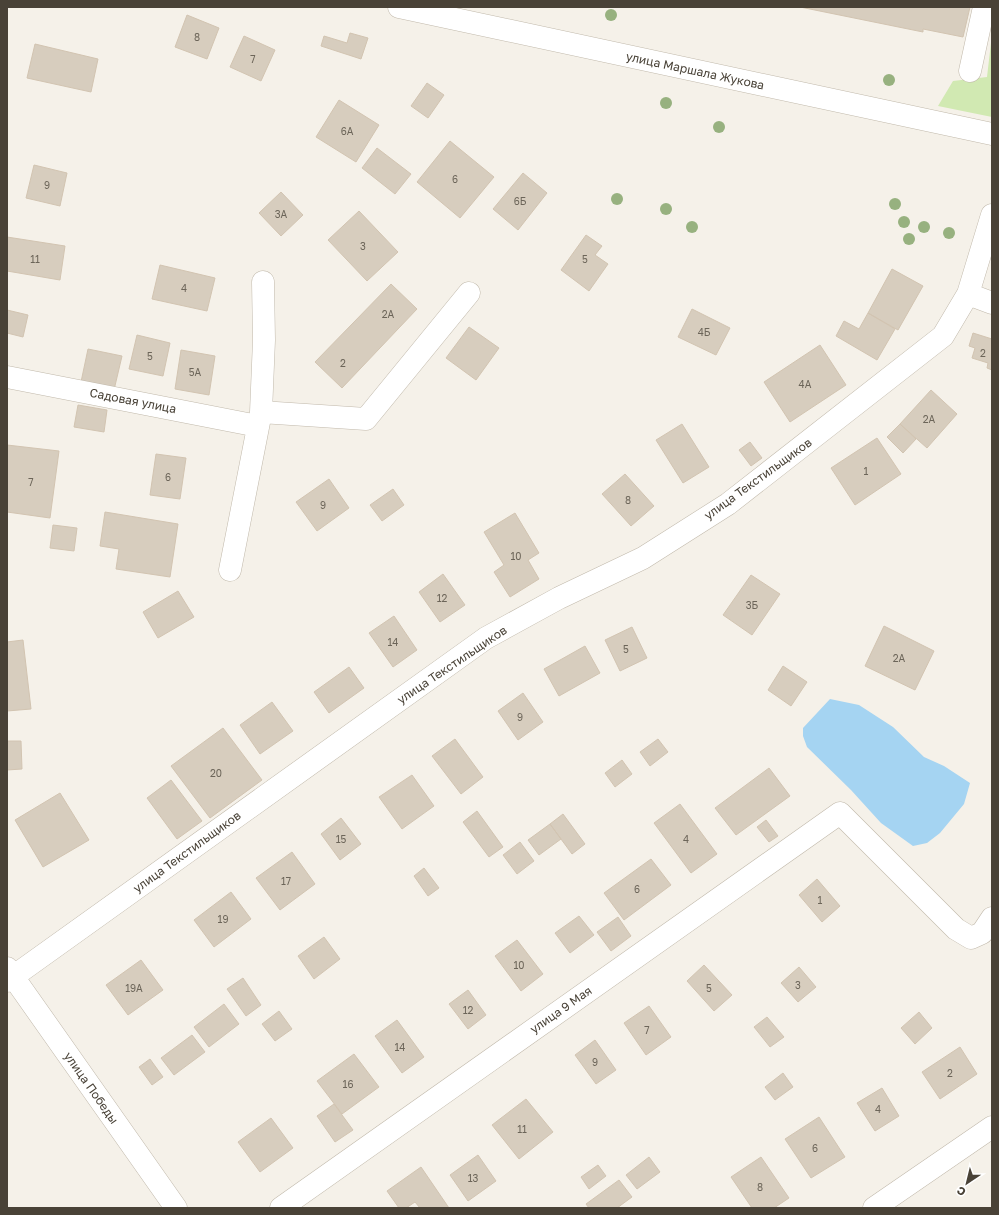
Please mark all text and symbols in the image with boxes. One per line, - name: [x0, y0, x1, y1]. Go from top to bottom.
- house number: 8: [194, 31, 200, 43]
- street label: улица Маршала Жукова: [625, 49, 766, 93]
- house number: 7: [250, 53, 256, 65]
- house number: 6А: [341, 125, 354, 137]
- house number: 6: [452, 173, 458, 185]
- house number: 9: [44, 179, 50, 191]
- house number: 6Б: [514, 195, 527, 207]
- house number: 3А: [275, 208, 288, 220]
- house number: 3: [360, 240, 366, 252]
- house number: 11: [30, 253, 40, 265]
- house number: 5: [582, 253, 588, 265]
- house number: 4: [181, 282, 187, 294]
- house number: 2А: [382, 308, 395, 320]
- house number: 4Б: [698, 326, 711, 338]
- house number: 2: [980, 347, 986, 359]
- house number: 5: [147, 350, 153, 362]
- house number: 2: [340, 357, 346, 369]
- house number: 5А: [189, 366, 202, 378]
- house number: 4А: [799, 378, 812, 390]
- street label: Садовая улица: [88, 385, 178, 416]
- house number: 2А: [923, 413, 936, 425]
- street label: улица Текстильщиков: [701, 434, 815, 523]
- house number: 1: [864, 465, 869, 477]
- house number: 6: [165, 471, 171, 483]
- house number: 7: [28, 476, 34, 488]
- house number: 8: [625, 494, 631, 506]
- house number: 9: [320, 499, 326, 511]
- house number: 10: [510, 550, 522, 562]
- house number: 12: [437, 592, 448, 604]
- house number: 3Б: [746, 599, 759, 611]
- street label: улица Текстильщиков: [394, 622, 510, 707]
- house number: 14: [388, 636, 398, 648]
- house number: 5: [623, 643, 629, 655]
- house number: 2А: [893, 652, 906, 664]
- house number: 9: [517, 711, 523, 723]
- house number: 20: [210, 767, 222, 779]
- street label: улица Текстильщиков: [130, 807, 244, 896]
- house number: 15: [336, 833, 347, 845]
- house number: 4: [683, 833, 689, 845]
- house number: 17: [281, 875, 291, 887]
- house number: 6: [634, 883, 640, 895]
- house number: 1: [818, 894, 823, 906]
- house number: 19: [218, 913, 228, 925]
- house number: 10: [513, 959, 525, 971]
- house number: 3: [795, 979, 801, 991]
- house number: 19А: [125, 982, 143, 994]
- house number: 5: [706, 982, 712, 994]
- street label: улица 9 Мая: [527, 983, 595, 1036]
- house number: 12: [463, 1004, 474, 1016]
- house number: 7: [644, 1024, 650, 1036]
- house number: 14: [395, 1041, 405, 1053]
- street label: улица Победы: [61, 1049, 122, 1127]
- house number: 9: [592, 1056, 598, 1068]
- house number: 2: [947, 1067, 953, 1079]
- house number: 16: [343, 1078, 353, 1090]
- house number: 4: [875, 1103, 881, 1115]
- house number: 11: [517, 1123, 527, 1135]
- house number: 6: [812, 1142, 818, 1154]
- north arrow: [947, 1163, 987, 1203]
- house number: 13: [468, 1172, 478, 1184]
- house number: 8: [757, 1181, 763, 1193]
- text: С: [954, 1184, 968, 1199]

